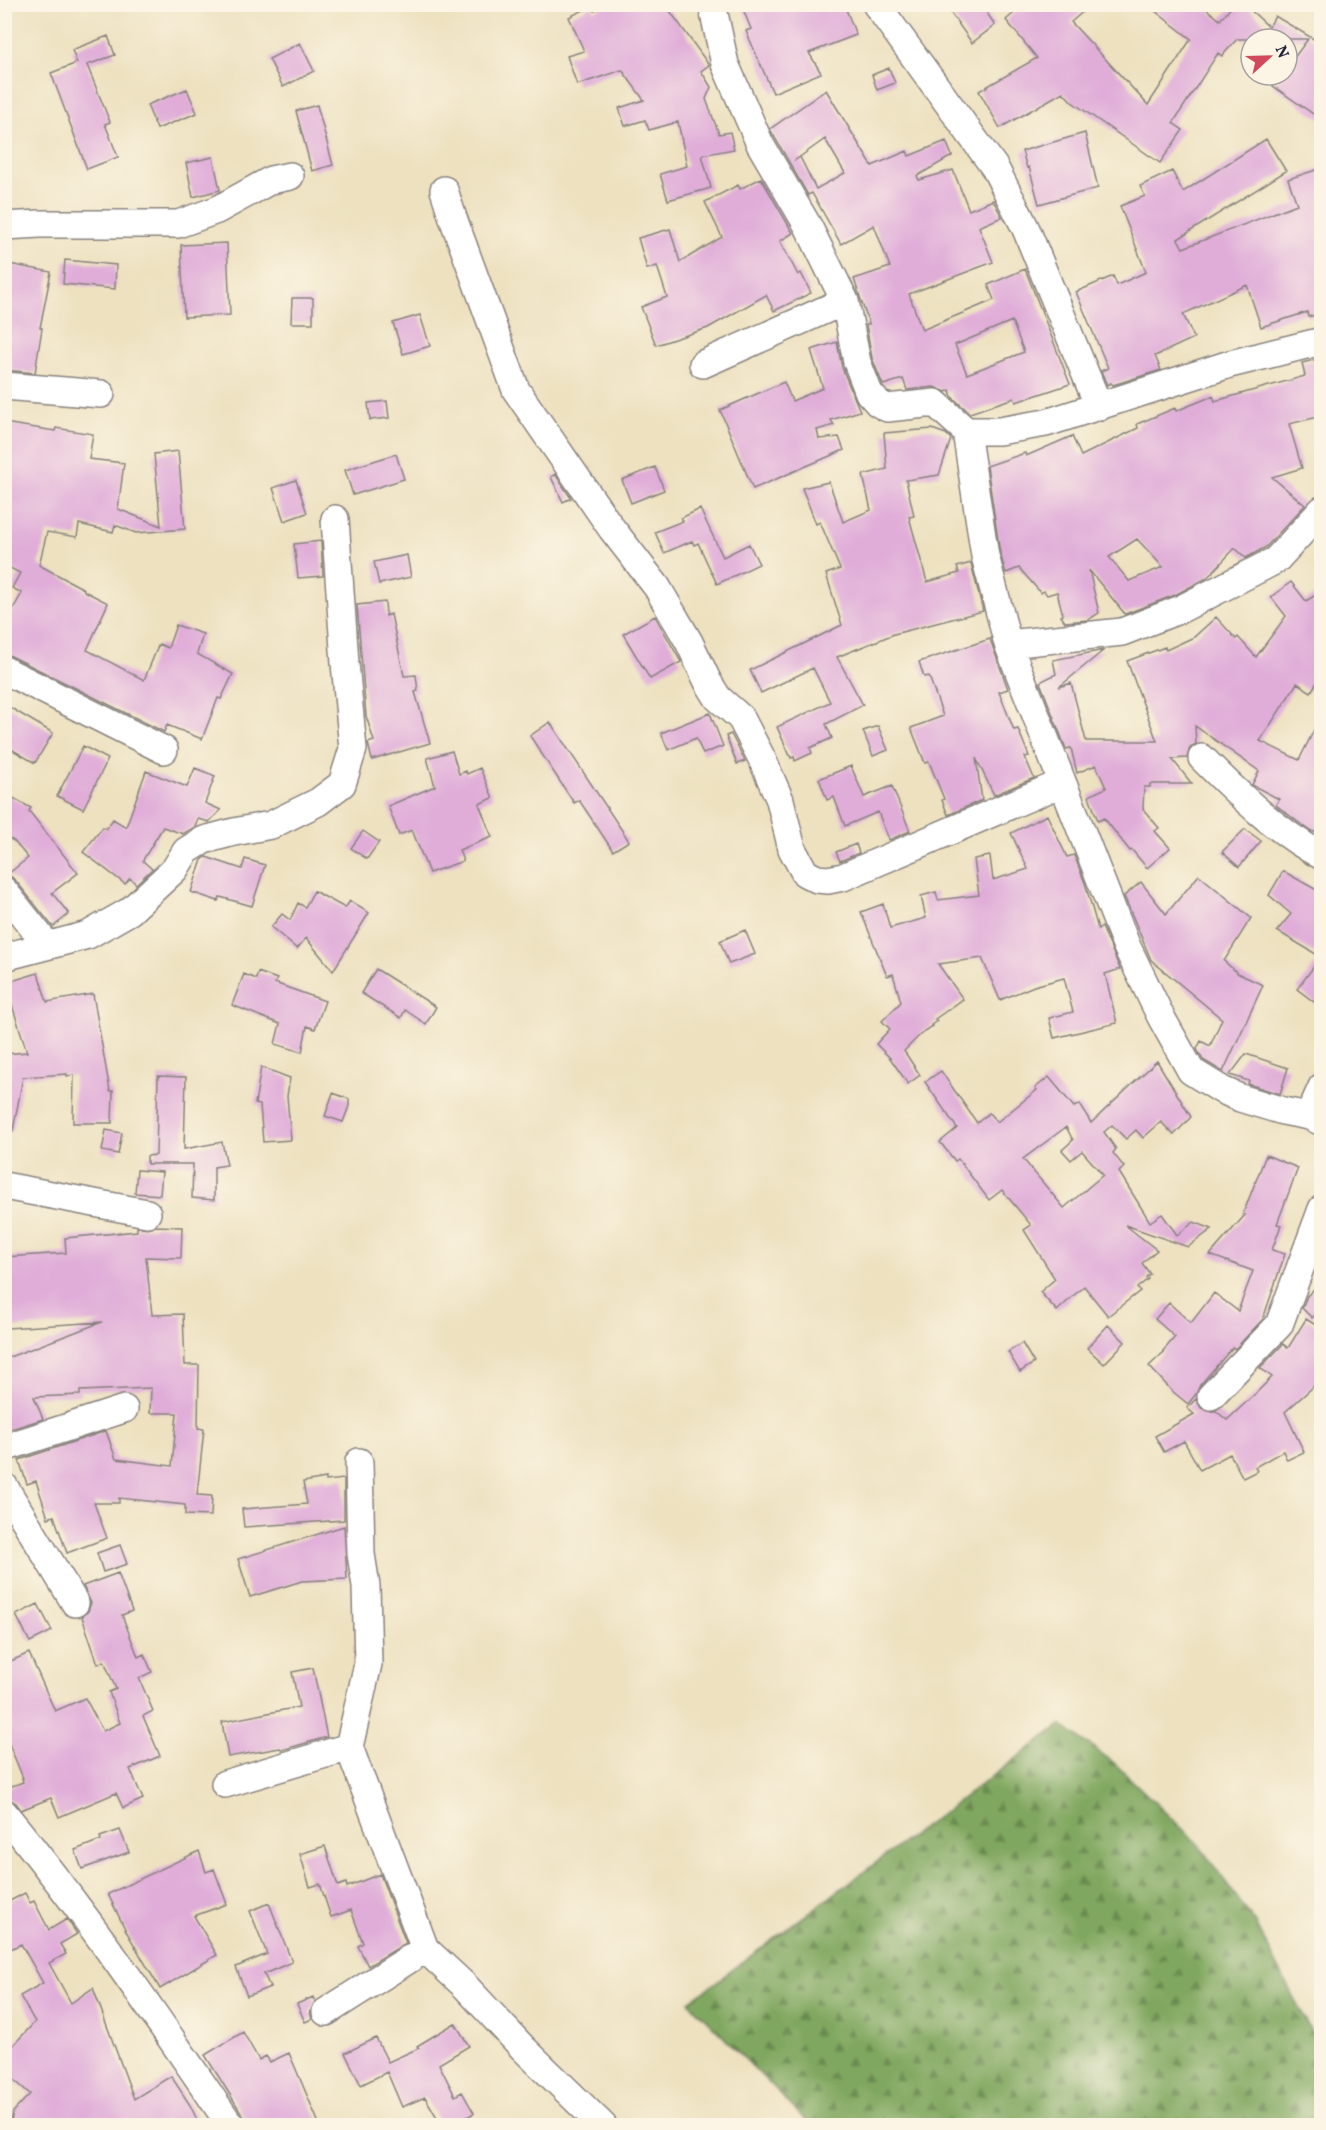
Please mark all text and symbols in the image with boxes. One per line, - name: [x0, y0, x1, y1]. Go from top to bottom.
- north arrow: [1239, 27, 1299, 87]
- text: N: [1269, 43, 1294, 62]

